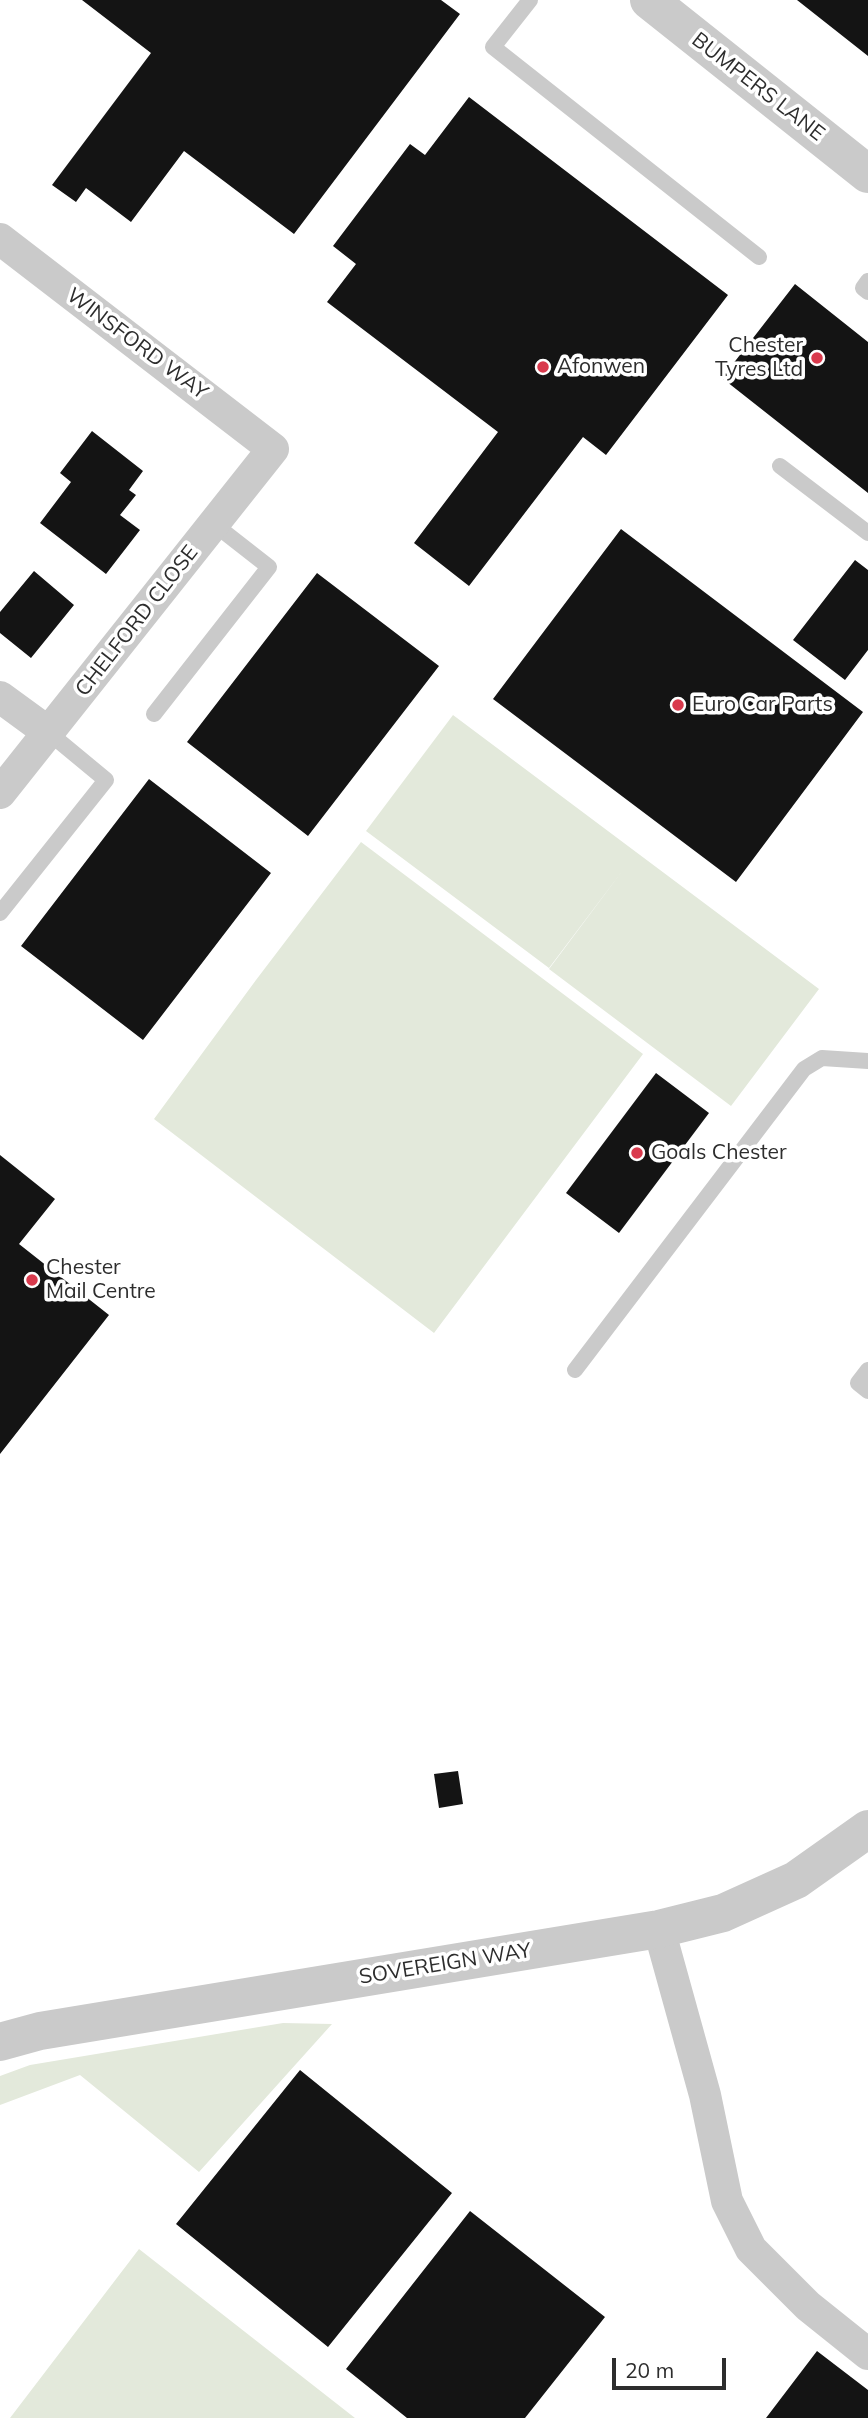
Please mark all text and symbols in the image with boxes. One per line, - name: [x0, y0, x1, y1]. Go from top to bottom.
- street label: BUMPERS LANE: [687, 27, 829, 147]
- street label: WINSFORD WAY: [62, 283, 212, 405]
- place label: Chester Tyres Ltd: [715, 333, 803, 383]
- marker: Chester Tyres Ltd: [809, 350, 825, 366]
- place label: Afonwen: [557, 354, 645, 380]
- marker: Afonwen: [535, 359, 551, 375]
- street label: CHELFORD CLOSE: [70, 541, 204, 701]
- place label: Euro Car Parts: [692, 692, 833, 718]
- marker: Euro Car Parts: [670, 697, 686, 713]
- place label: Goals Chester: [651, 1140, 787, 1166]
- marker: Goals Chester: [629, 1145, 645, 1161]
- place label: Chester Mail Centre: [46, 1255, 156, 1305]
- marker: Chester Mail Centre: [24, 1272, 40, 1288]
- street label: SOVEREIGN WAY: [357, 1938, 533, 1990]
- scale bar: [616, 2344, 730, 2388]
- text: 20 m: [625, 2357, 674, 2383]

